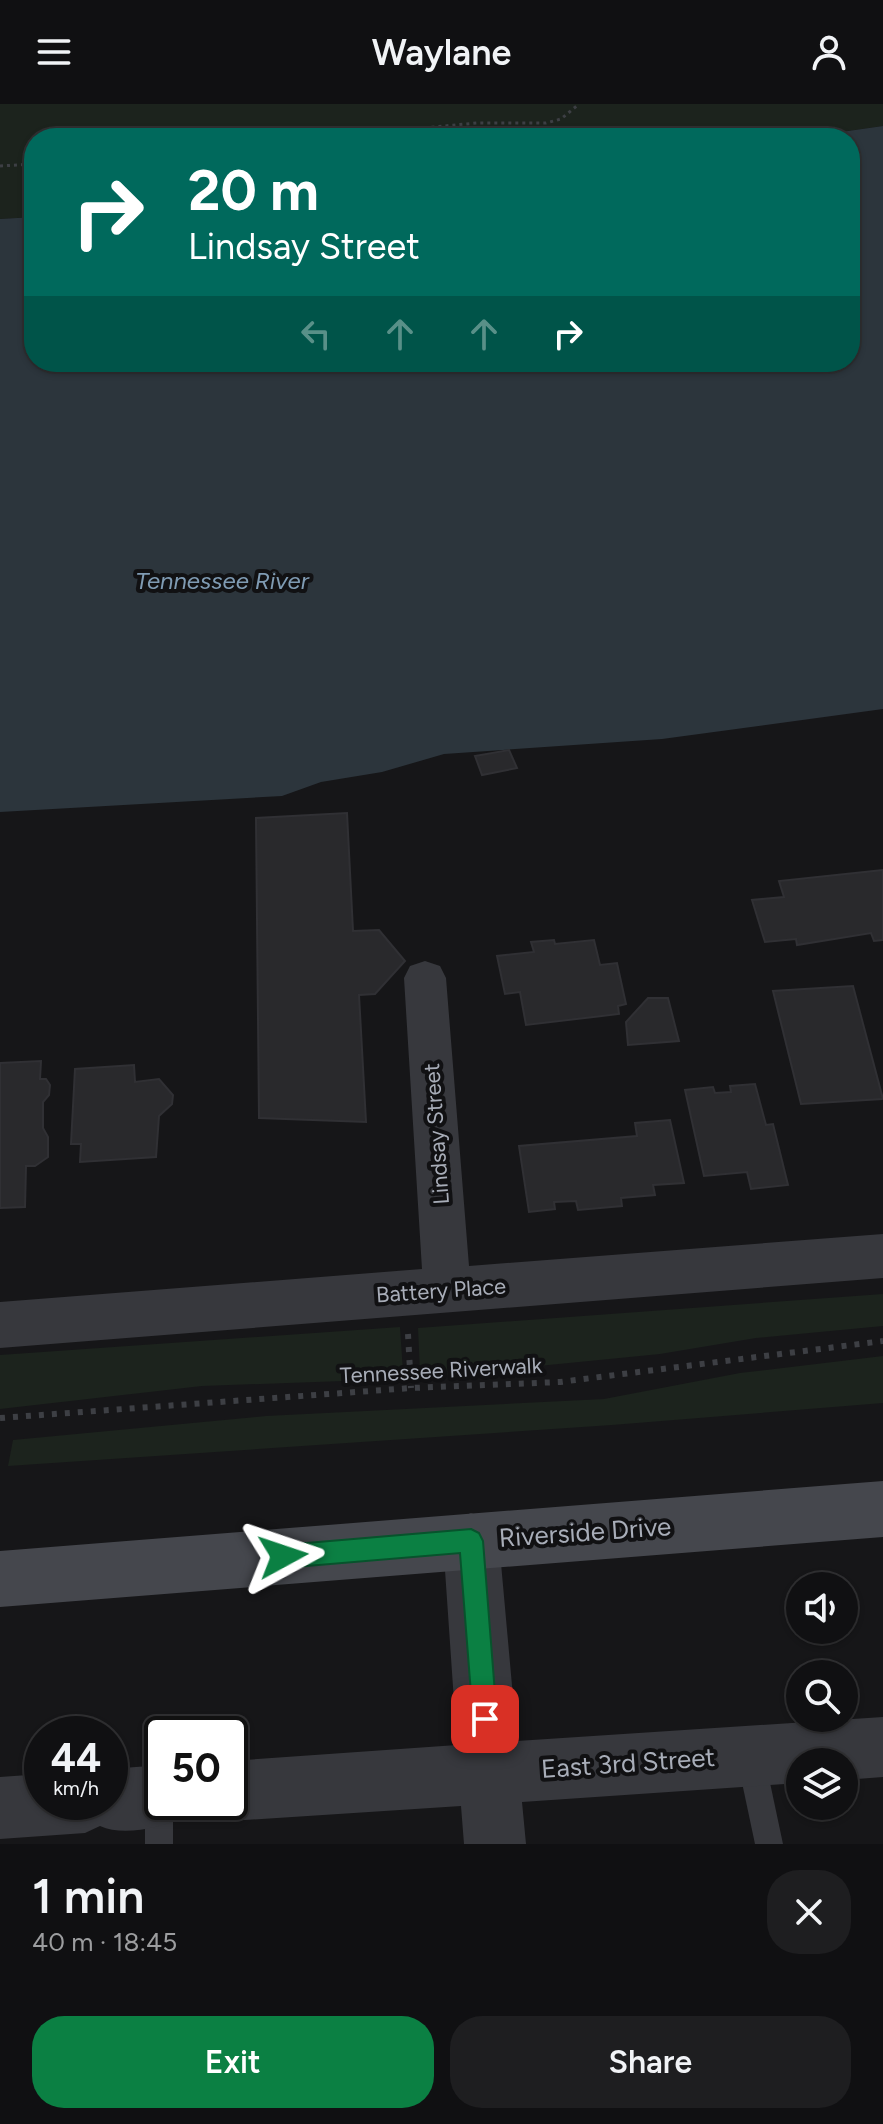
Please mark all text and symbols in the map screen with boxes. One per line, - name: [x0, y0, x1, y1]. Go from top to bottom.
- icon: menu: [32, 30, 76, 74]
- icon: person: [807, 30, 851, 74]
- text: Waylane: [372, 31, 511, 74]
- text: 20 m: [188, 157, 319, 224]
- icon: right: [56, 160, 160, 264]
- text: Lindsay Street: [188, 225, 420, 268]
- icon: left: [294, 312, 338, 356]
- icon: ahead: [378, 312, 422, 356]
- icon: ahead: [462, 312, 506, 356]
- icon: right: [546, 312, 590, 356]
- water label: Tennessee River: [135, 566, 310, 595]
- street label: Lindsay Street: [418, 1062, 455, 1206]
- street label: Battery Place: [375, 1272, 507, 1309]
- street label: Tennessee Riverwalk: [339, 1352, 543, 1389]
- street label: Riverside Drive: [498, 1510, 672, 1554]
- position arrow: [241, 1514, 325, 1598]
- map controls: [786, 1572, 858, 1820]
- button: sound: [786, 1572, 858, 1644]
- button: search: [786, 1660, 858, 1732]
- pin: [451, 1685, 519, 1753]
- icon: arrive: [463, 1697, 507, 1741]
- speed limit sign: 50: [144, 1716, 248, 1820]
- text: 44: [51, 1734, 101, 1782]
- street label: East 3rd Street: [540, 1741, 716, 1785]
- button: layers: [786, 1748, 858, 1820]
- text: km/h: [53, 1776, 99, 1800]
- text: 1 min: [32, 1867, 144, 1925]
- button: close: [767, 1870, 851, 1954]
- text: 40 m · 18:45: [32, 1926, 177, 1958]
- button: Exit: [32, 2016, 434, 2108]
- button: Share: [450, 2016, 851, 2108]

